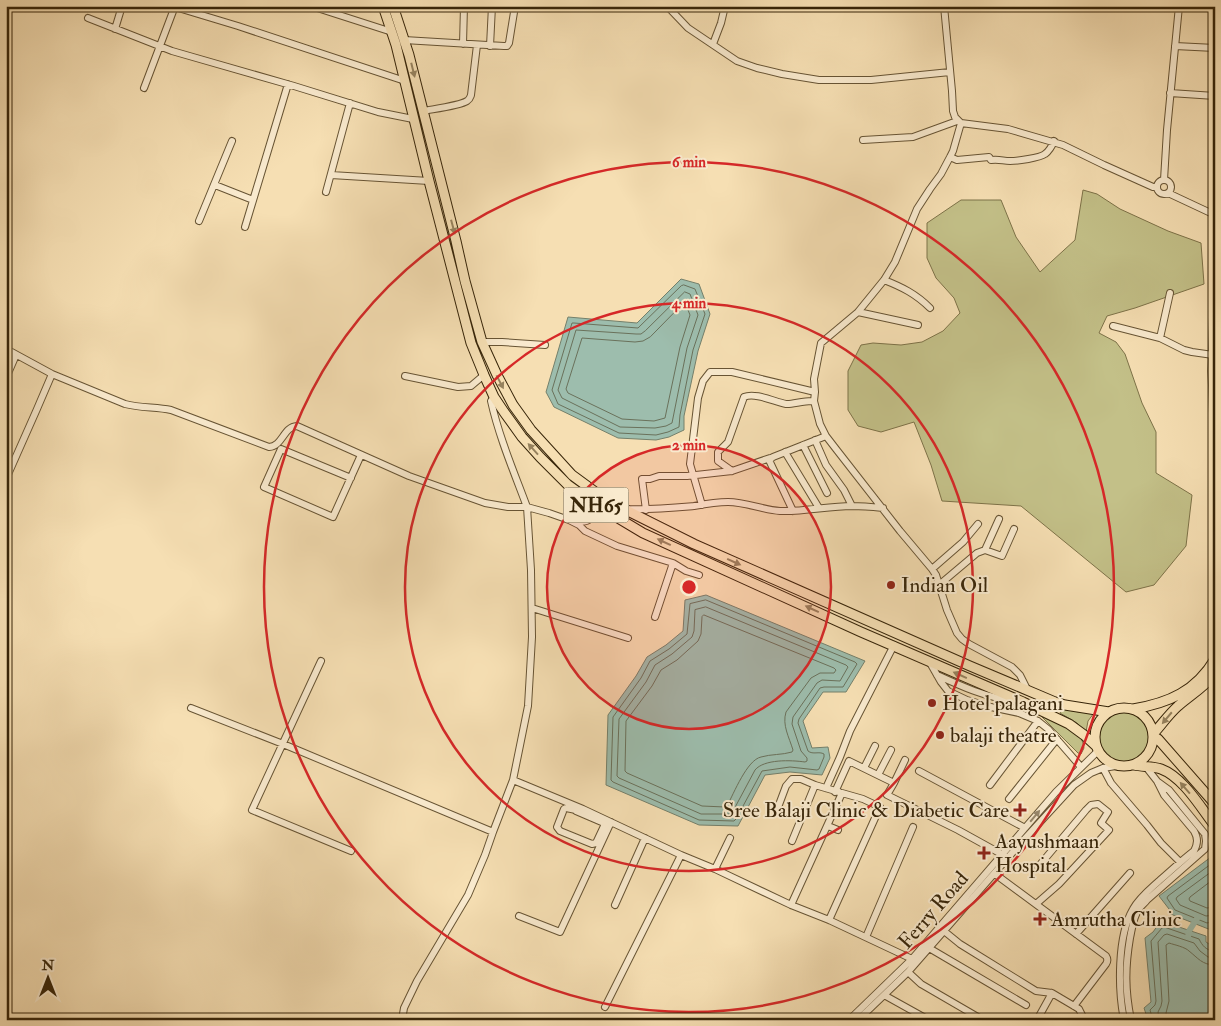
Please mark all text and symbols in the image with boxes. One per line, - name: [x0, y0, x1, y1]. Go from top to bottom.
- one-way arrow: [409, 62, 417, 77]
- text: 6 min: [672, 153, 706, 172]
- one-way arrow: [449, 220, 457, 235]
- text: 4 min: [671, 294, 707, 313]
- one-way arrow: [496, 375, 505, 389]
- text: 2 min: [672, 436, 706, 455]
- one-way arrow: [527, 442, 538, 455]
- road number: NH65: [564, 488, 628, 522]
- one-way arrow: [657, 538, 671, 546]
- one-way arrow: [727, 558, 741, 566]
- place label: Indian Oil: [901, 572, 989, 599]
- centre of rings: [680, 578, 698, 596]
- marker: Indian Oil: [885, 579, 897, 591]
- one-way arrow: [805, 605, 819, 613]
- one-way arrow: [953, 671, 967, 679]
- place label: Hotel palagani: [942, 690, 1063, 717]
- marker: Hotel palagani: [926, 697, 938, 709]
- one-way arrow: [1162, 712, 1173, 724]
- place label: balaji theatre: [950, 722, 1057, 749]
- marker: balaji theatre: [934, 729, 946, 741]
- one-way arrow: [1179, 782, 1191, 794]
- place label: Sree Balaji Clinic & Diabetic Care: [723, 797, 1009, 824]
- marker: Sree Balaji Clinic & Diabetic Care: [1013, 803, 1027, 817]
- one-way arrow: [1030, 810, 1041, 823]
- place label: Aayushmaan Hospital: [994, 828, 1100, 879]
- marker: Aayushmaan Hospital: [977, 846, 991, 860]
- street label: Ferry Road: [892, 865, 975, 955]
- place label: Amrutha Clinic: [1050, 906, 1182, 933]
- marker: Amrutha Clinic: [1033, 912, 1047, 926]
- north arrow: [22, 954, 72, 1004]
- text: N: [41, 957, 55, 974]

